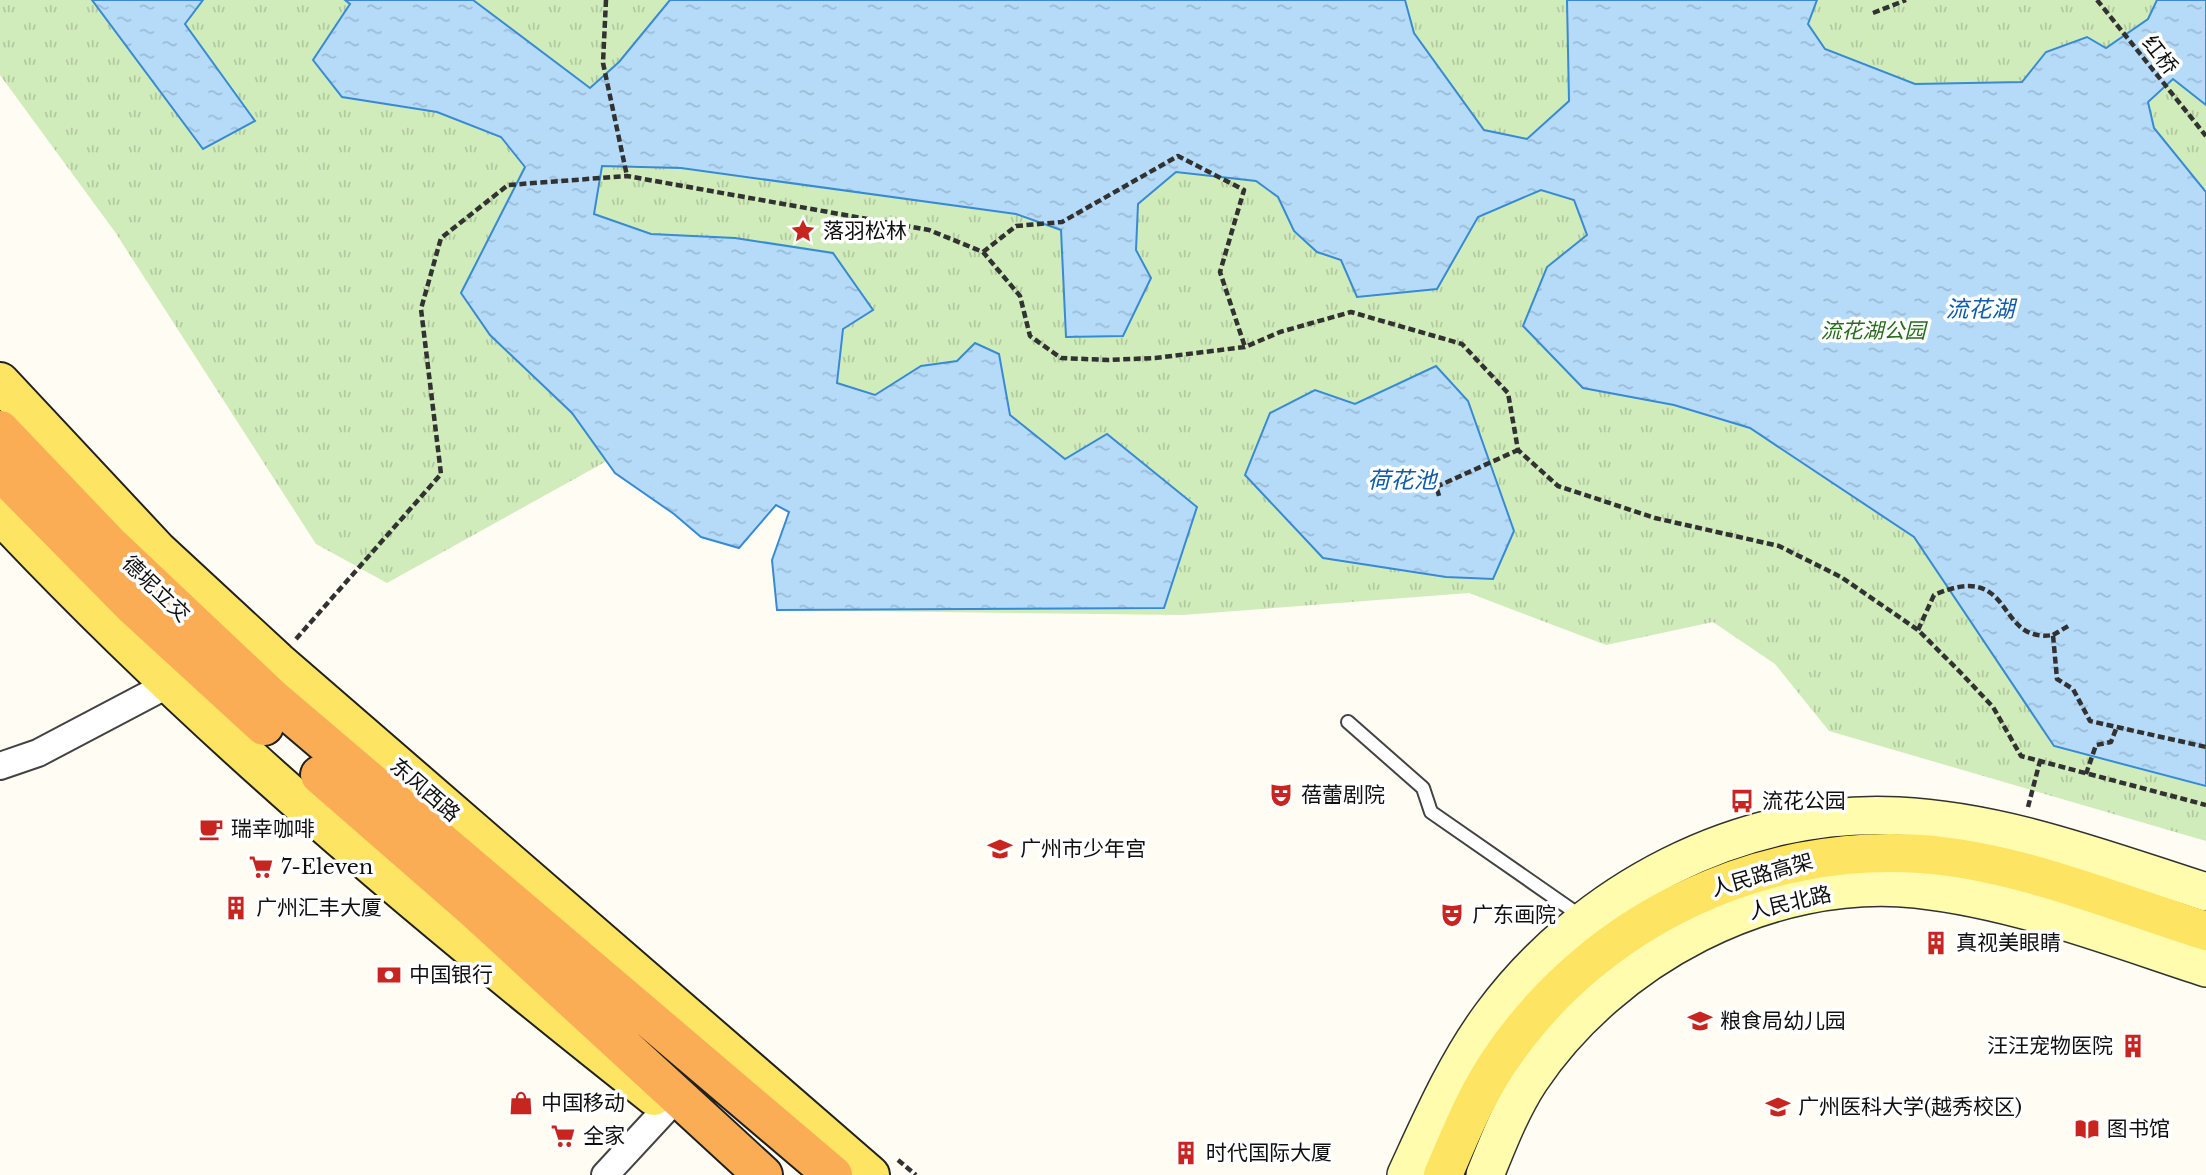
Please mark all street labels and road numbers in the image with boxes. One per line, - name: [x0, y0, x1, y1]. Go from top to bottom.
- street label: 红桥: [2137, 30, 2183, 80]
- street label: 德坭立交: [117, 550, 195, 628]
- street label: 东风西路: [385, 753, 465, 827]
- street label: 人民路高架: [1708, 848, 1816, 902]
- street label: 人民北路: [1746, 881, 1834, 925]

